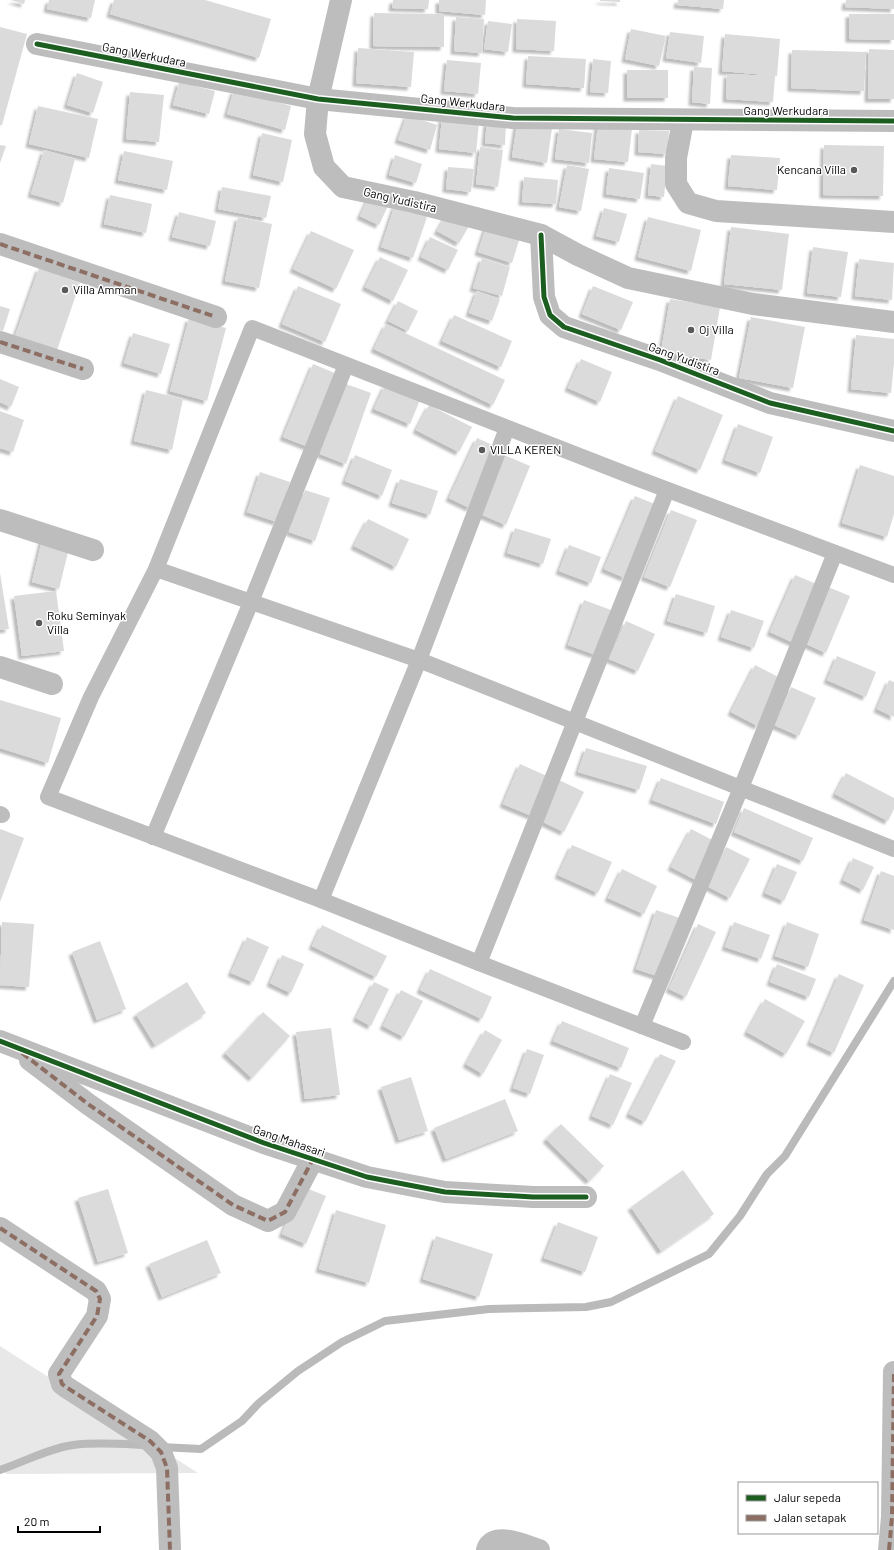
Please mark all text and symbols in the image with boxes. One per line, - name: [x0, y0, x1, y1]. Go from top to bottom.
- street label: Gang Werkudara: [101, 39, 187, 69]
- street label: Gang Werkudara: [420, 91, 506, 113]
- street label: Gang Werkudara: [743, 103, 829, 117]
- place label: Kencana Villa: [777, 162, 846, 176]
- marker: Kencana Villa: [849, 165, 859, 175]
- street label: Gang Yudistira: [362, 184, 438, 214]
- place label: Villa Amman: [73, 282, 137, 296]
- marker: Villa Amman: [60, 285, 70, 295]
- place label: Oj Villa: [699, 322, 734, 336]
- marker: Oj Villa: [686, 325, 696, 335]
- street label: Gang Yudistira: [647, 339, 722, 377]
- place label: VILLA KEREN: [490, 442, 561, 456]
- marker: VILLA KEREN: [477, 445, 487, 455]
- place label: Roku Seminyak Villa: [47, 608, 126, 636]
- marker: Roku Seminyak Villa: [34, 618, 44, 628]
- street label: Gang Mahasari: [251, 1121, 327, 1159]
- legend: [738, 1482, 878, 1534]
- text: Jalur sepeda: [774, 1490, 841, 1504]
- scale bar: [18, 1508, 100, 1534]
- text: Jalan setapak: [774, 1510, 846, 1524]
- text: 20 m: [24, 1514, 50, 1528]

